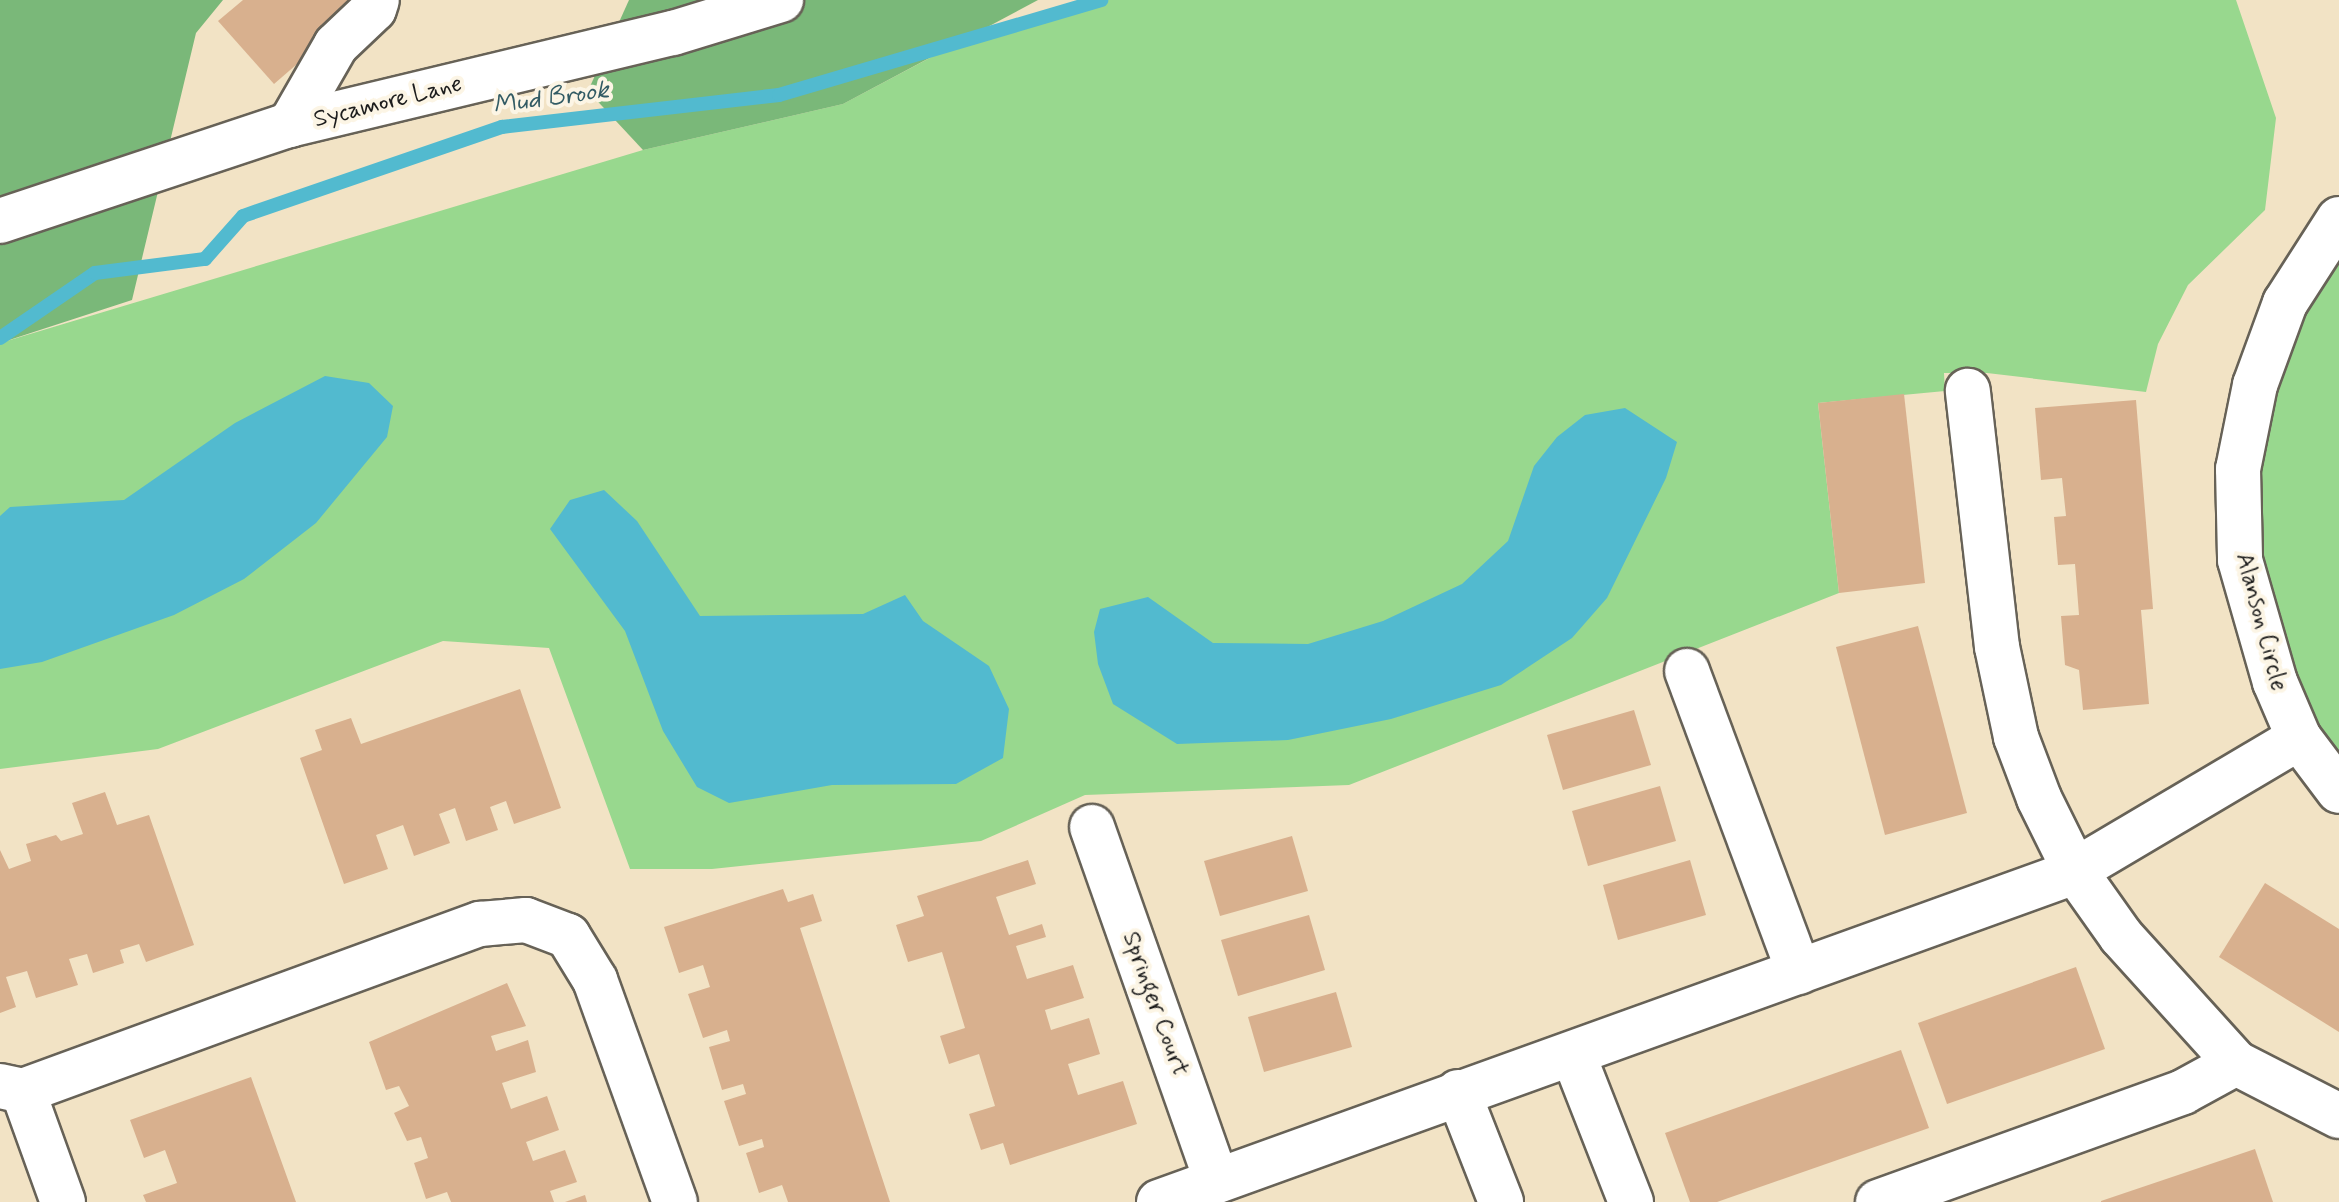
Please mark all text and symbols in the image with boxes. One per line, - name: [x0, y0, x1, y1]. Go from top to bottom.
- street label: Sycamore Lane: [310, 69, 466, 135]
- water label: Mud Brook: [491, 75, 611, 123]
- street label: Alanson Circle: [2229, 549, 2293, 695]
- street label: Springer Court: [1116, 929, 1194, 1079]

